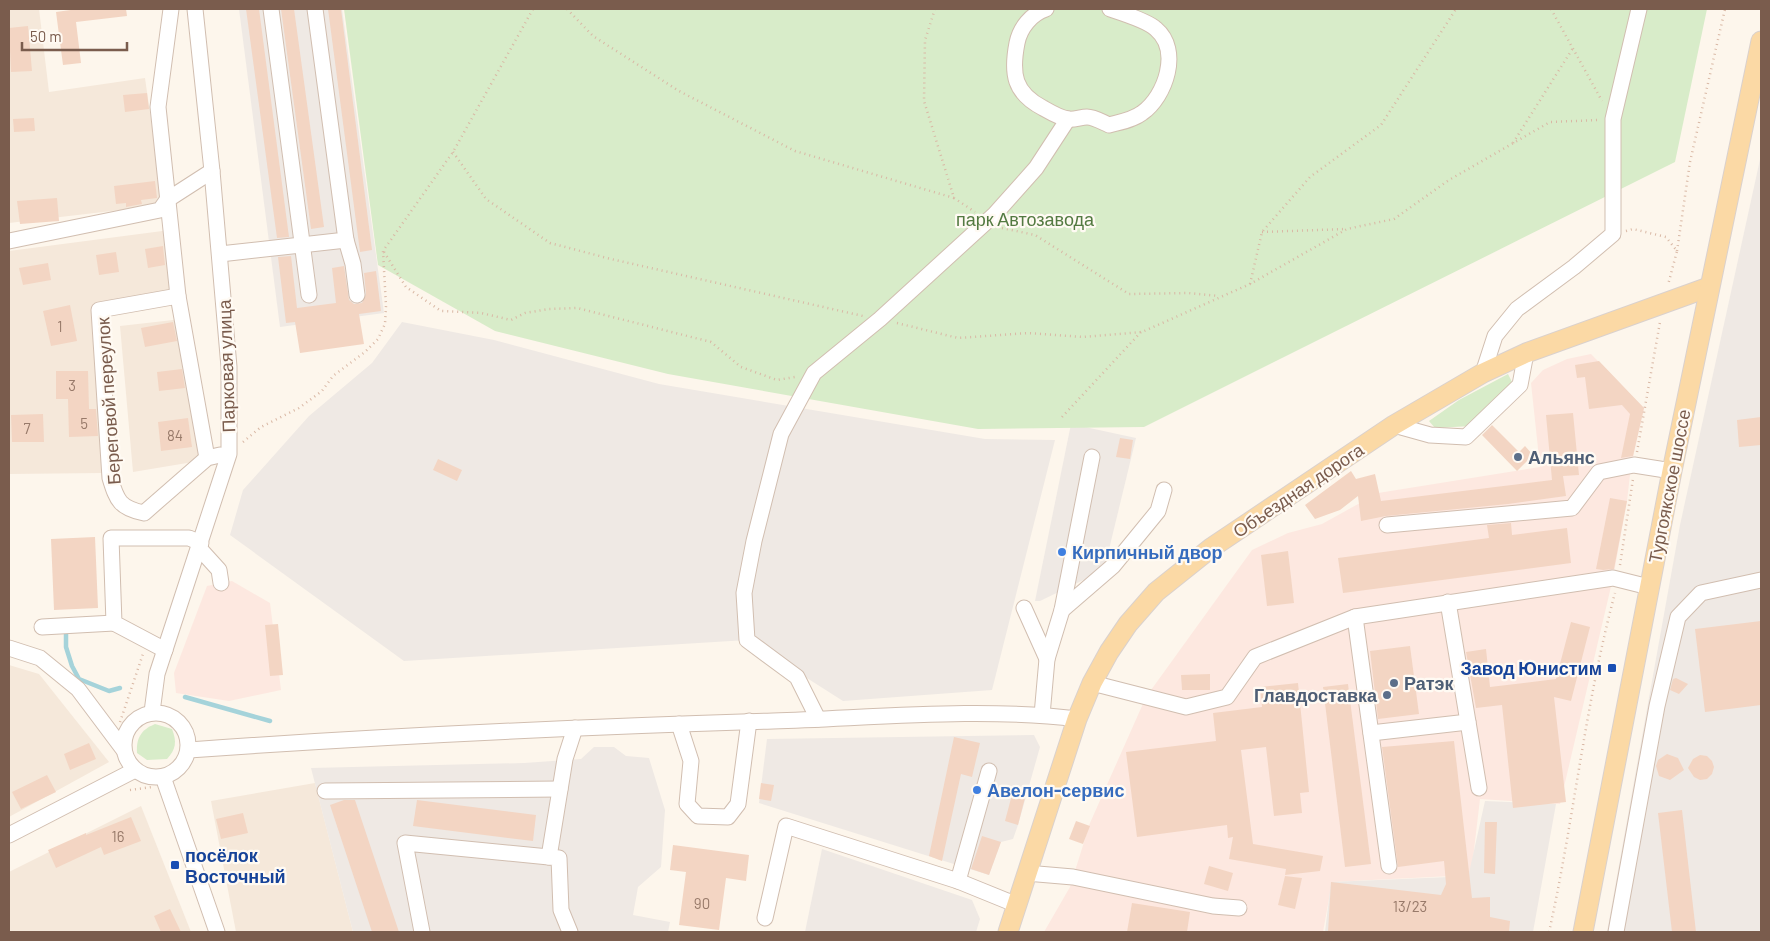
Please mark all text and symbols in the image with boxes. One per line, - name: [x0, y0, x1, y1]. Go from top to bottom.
- scale bar: [22, 20, 128, 52]
- text: 50 m: [30, 27, 62, 45]
- park label: парк Автозавода: [956, 208, 1095, 230]
- street label: Парковая улица: [213, 298, 239, 433]
- street label: Береговой переулок: [91, 316, 125, 485]
- house number: 1: [57, 317, 63, 335]
- house number: 3: [68, 376, 76, 394]
- street label: Тургоякское шоссе: [1643, 407, 1695, 565]
- house number: 5: [80, 414, 88, 432]
- house number: 7: [23, 419, 31, 437]
- house number: 84: [167, 426, 183, 444]
- street label: Объездная дорога: [1228, 438, 1368, 542]
- place label: Альянс: [1528, 446, 1595, 468]
- marker: Альянс: [1512, 451, 1524, 463]
- place label: Кирпичный двор: [1072, 541, 1223, 563]
- marker: Кирпичный двор: [1056, 546, 1068, 558]
- place label: Завод Юнистим: [1460, 657, 1602, 679]
- marker: Завод Юнистим: [1606, 662, 1618, 674]
- place label: Ратэк: [1404, 672, 1455, 694]
- marker: Ратэк: [1388, 677, 1400, 689]
- place label: Главдоставка: [1254, 684, 1378, 706]
- marker: Главдоставка: [1381, 689, 1393, 701]
- place label: Авелон-сервис: [987, 779, 1124, 801]
- marker: Авелон-сервис: [971, 784, 983, 796]
- house number: 16: [112, 827, 124, 845]
- place label: посёлок Восточный: [185, 844, 286, 887]
- marker: посёлок Восточный: [169, 859, 181, 871]
- house number: 90: [694, 894, 710, 912]
- house number: 13/23: [1393, 897, 1427, 915]

